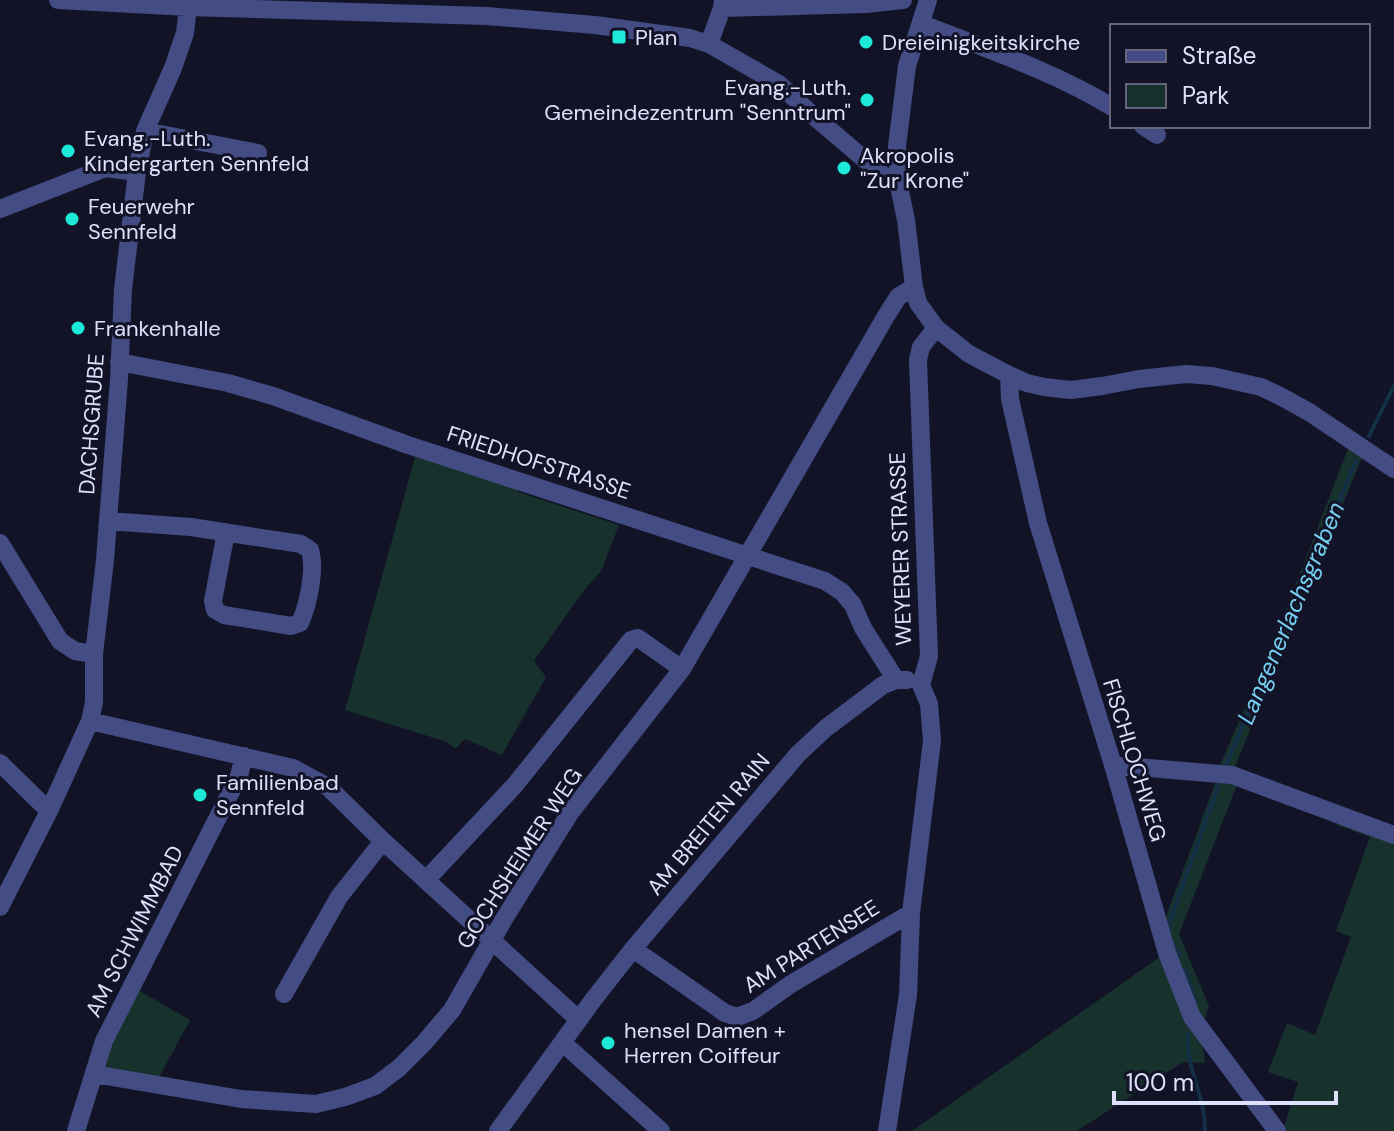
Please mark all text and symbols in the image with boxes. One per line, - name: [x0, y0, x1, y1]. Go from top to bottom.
- place label: Plan: [635, 23, 677, 52]
- legend: [1110, 24, 1370, 128]
- marker: Plan: [610, 28, 628, 46]
- place label: Dreieinigkeitskirche: [882, 28, 1080, 57]
- marker: Dreieinigkeitskirche: [857, 33, 875, 51]
- text: Straße: [1182, 40, 1256, 71]
- place label: Evang.-Luth. Gemeindezentrum "Senntrum": [544, 73, 851, 127]
- text: Park: [1182, 80, 1229, 111]
- marker: Evang.-Luth. Gemeindezentrum "Senntrum": [858, 91, 876, 109]
- place label: Evang.-Luth. Kindergarten Sennfeld: [84, 124, 309, 178]
- place label: Akropolis "Zur Krone": [860, 141, 969, 195]
- marker: Evang.-Luth. Kindergarten Sennfeld: [59, 142, 77, 160]
- marker: Akropolis "Zur Krone": [835, 159, 853, 177]
- place label: Feuerwehr Sennfeld: [88, 192, 195, 246]
- marker: Feuerwehr Sennfeld: [63, 210, 81, 228]
- place label: Frankenhalle: [94, 314, 221, 343]
- marker: Frankenhalle: [69, 319, 87, 337]
- street label: DACHSGRUBE: [72, 353, 111, 495]
- street label: FRIEDHOFSTRASSE: [443, 419, 634, 506]
- street label: WEYERER STRASSE: [883, 452, 918, 646]
- water label: Langenerlachsgraben: [1230, 497, 1351, 729]
- street label: FISCHLOCHWEG: [1096, 675, 1173, 845]
- street label: AM BREITEN RAIN: [640, 747, 776, 901]
- street label: GOCHSHEIMER WEG: [450, 762, 589, 954]
- place label: Familienbad Sennfeld: [216, 768, 339, 822]
- marker: Familienbad Sennfeld: [191, 786, 209, 804]
- street label: AM SCHWIMMBAD: [79, 841, 190, 1022]
- street label: AM PARTENSEE: [738, 893, 885, 1000]
- place label: hensel Damen + Herren Coiffeur: [624, 1016, 786, 1070]
- marker: hensel Damen + Herren Coiffeur: [599, 1034, 617, 1052]
- scale bar: [1114, 1055, 1336, 1105]
- text: 100 m: [1126, 1067, 1194, 1098]

